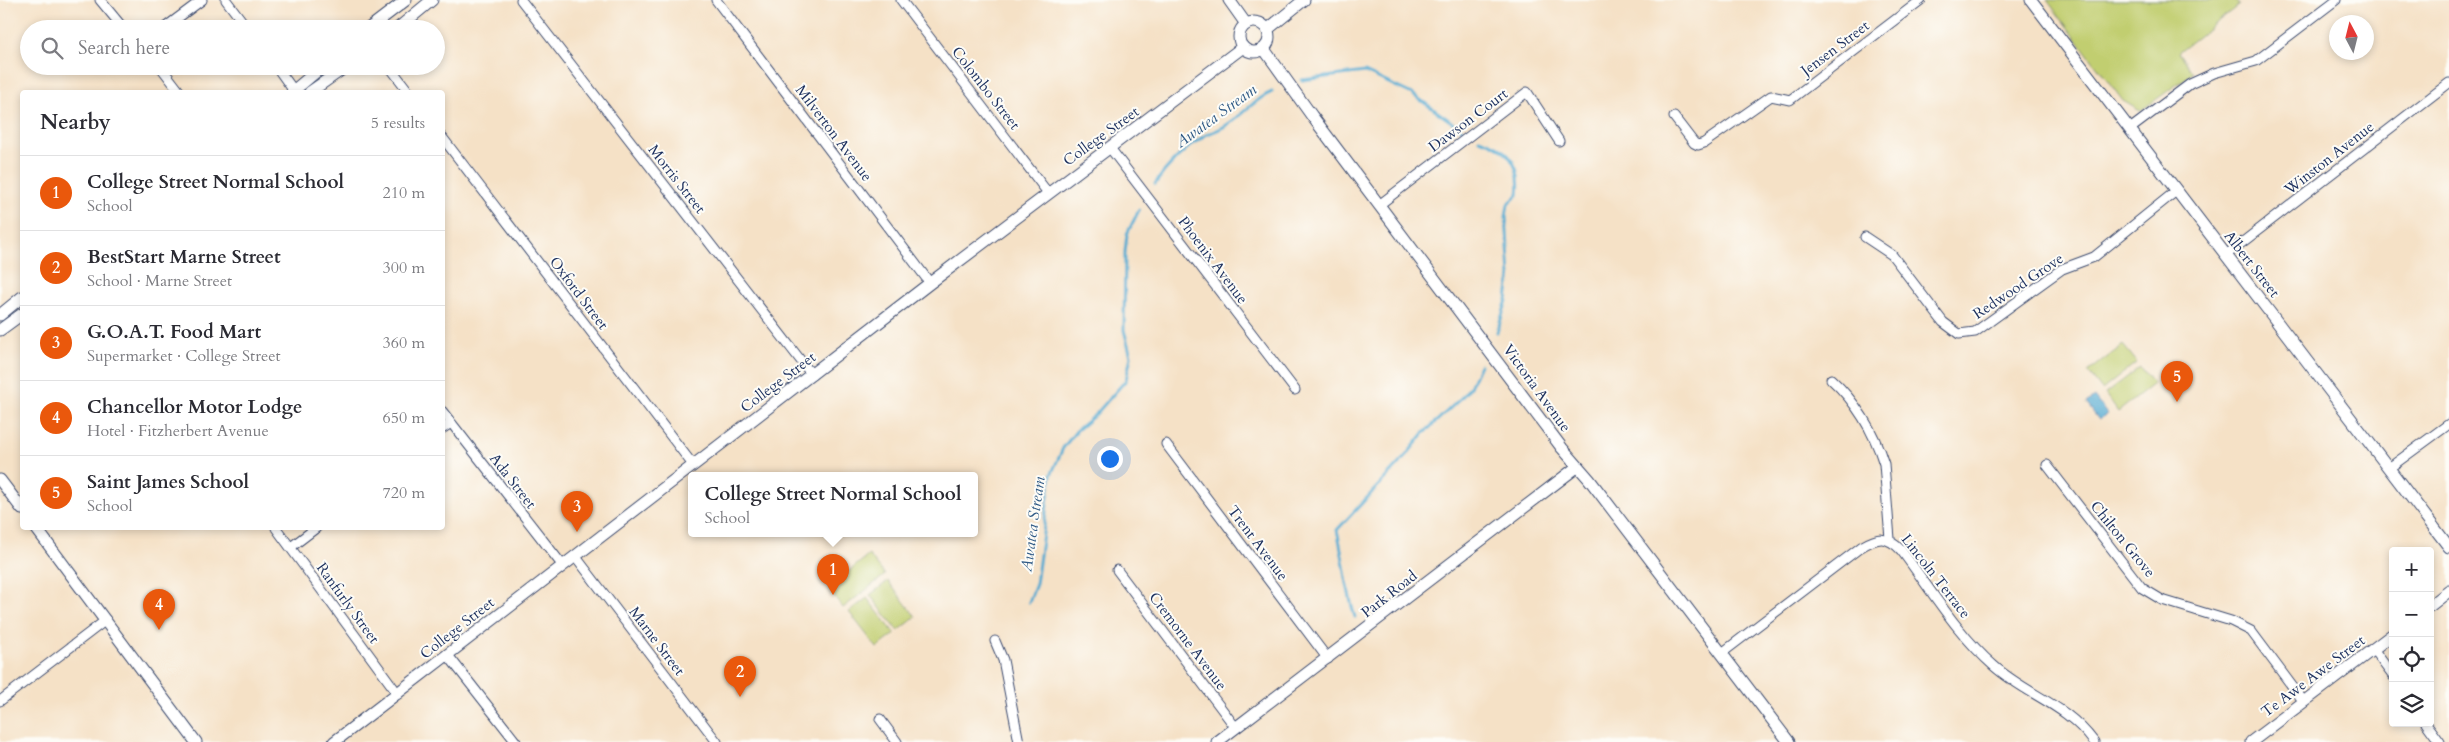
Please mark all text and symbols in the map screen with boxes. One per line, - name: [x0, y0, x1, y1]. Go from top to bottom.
- north arrow: [2329, 15, 2374, 60]
- street label: Jensen Street: [1795, 16, 1874, 82]
- search box: [20, 20, 445, 75]
- icon: search: [38, 34, 66, 62]
- text: Search here: [78, 35, 170, 61]
- street label: Colombo Street: [947, 42, 1025, 134]
- water label: Awatea Stream: [1170, 79, 1261, 154]
- street label: Milverton Avenue: [791, 81, 877, 186]
- street label: Dawson Court: [1424, 83, 1512, 156]
- street label: College Street: [1059, 101, 1143, 170]
- text: Nearby: [40, 108, 111, 137]
- text: 5 results: [371, 112, 425, 134]
- street label: Winston Avenue: [2279, 117, 2378, 200]
- street label: Morris Street: [644, 140, 710, 218]
- text: College Street Normal School: [87, 169, 344, 195]
- text: 1: [52, 182, 60, 204]
- text: 210 m: [383, 182, 425, 204]
- text: School: [87, 195, 132, 217]
- street label: Phoenix Avenue: [1173, 212, 1253, 308]
- street label: Albert Street: [2220, 226, 2285, 302]
- text: BestStart Marne Street: [87, 244, 281, 270]
- street label: Redwood Grove: [1969, 248, 2067, 324]
- street label: Oxford Street: [545, 252, 613, 334]
- text: 2: [52, 257, 60, 279]
- text: 300 m: [383, 257, 425, 279]
- text: School · Marne Street: [87, 270, 232, 292]
- text: G.O.A.T. Food Mart: [87, 319, 261, 345]
- text: 3: [52, 332, 60, 354]
- text: 360 m: [383, 332, 425, 354]
- street label: Victoria Avenue: [1498, 340, 1576, 436]
- text: Supermarket · College Street: [87, 345, 281, 367]
- street label: College Street: [736, 347, 820, 417]
- pin: 5: [2161, 361, 2193, 402]
- text: Chancellor Motor Lodge: [87, 394, 302, 420]
- text: 4: [52, 407, 60, 429]
- text: 650 m: [383, 407, 425, 429]
- text: Hotel · Fitzherbert Avenue: [87, 420, 269, 442]
- your location: [1097, 446, 1123, 472]
- street label: Ada Street: [485, 449, 541, 513]
- text: Saint James School: [87, 469, 249, 495]
- popup: [688, 472, 978, 537]
- water label: Awatea Stream: [1015, 475, 1051, 574]
- text: College Street Normal School: [704, 481, 962, 507]
- text: 5: [52, 482, 60, 504]
- text: 720 m: [383, 482, 425, 504]
- pin: 3: [561, 491, 593, 532]
- text: School: [87, 495, 132, 517]
- street label: Chilton Grove: [2086, 497, 2160, 582]
- street label: Trent Avenue: [1223, 501, 1293, 585]
- text: School: [704, 507, 750, 529]
- street label: Lincoln Terrace: [1897, 530, 1975, 623]
- map controls: [2389, 547, 2434, 727]
- button: +: [2389, 547, 2434, 592]
- pin: 1: [817, 554, 849, 595]
- street label: Ranfurly Street: [312, 558, 384, 648]
- street label: Park Road: [1357, 566, 1421, 622]
- street label: Cremorne Avenue: [1144, 588, 1232, 694]
- pin: 4: [143, 589, 175, 630]
- street label: College Street: [416, 592, 499, 663]
- button: −: [2389, 592, 2434, 637]
- street label: Marne Street: [624, 602, 690, 680]
- street label: Te Awe Awe Street: [2257, 630, 2369, 722]
- button: locate: [2389, 637, 2434, 682]
- pin: 2: [724, 656, 756, 697]
- button: layers: [2389, 682, 2434, 727]

